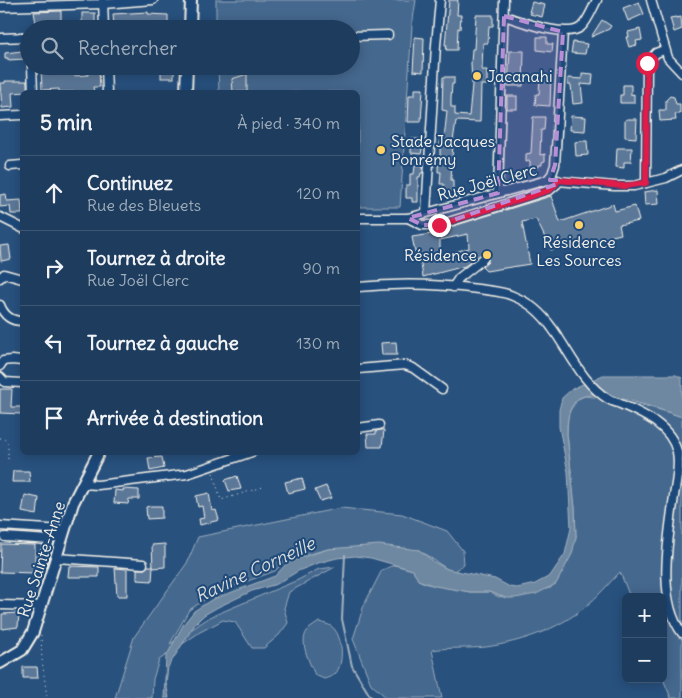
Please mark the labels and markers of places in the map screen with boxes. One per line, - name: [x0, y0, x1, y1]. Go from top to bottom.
- place label: Jacanahi: [487, 66, 553, 86]
- marker: Jacanahi: [471, 70, 483, 82]
- place label: Stade Jacques Ponrémy: [391, 131, 495, 169]
- marker: Stade Jacques Ponrémy: [375, 144, 387, 156]
- marker: Résidence Les Sources: [573, 219, 585, 231]
- place label: Résidence Les Sources: [536, 232, 622, 270]
- place label: Résidence: [404, 245, 477, 265]
- marker: Résidence: [481, 249, 493, 261]

